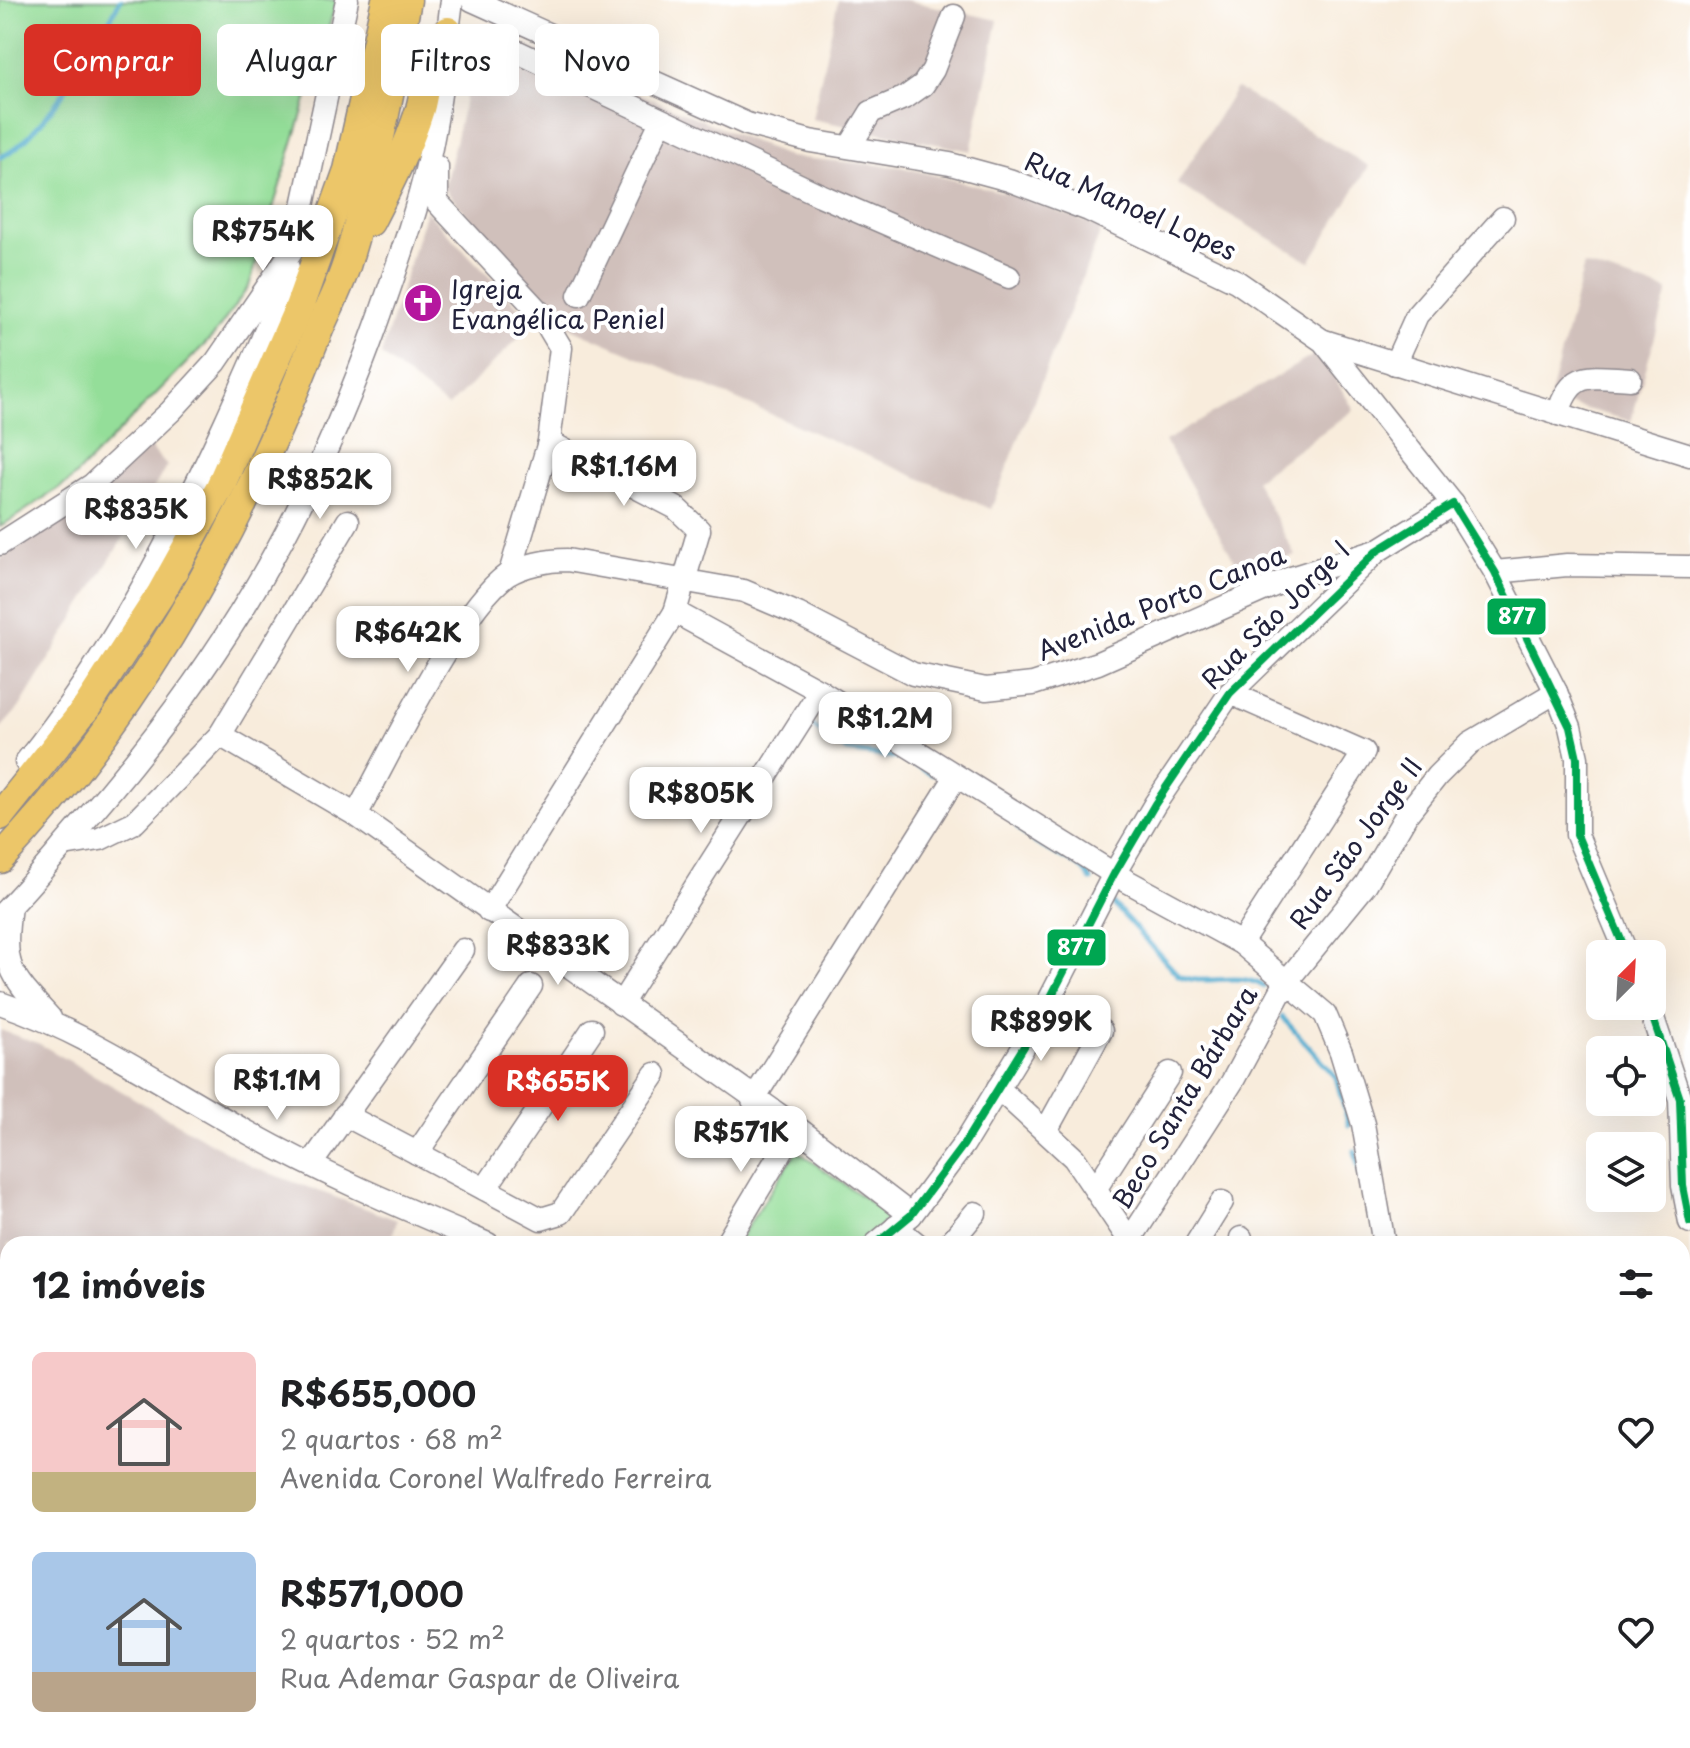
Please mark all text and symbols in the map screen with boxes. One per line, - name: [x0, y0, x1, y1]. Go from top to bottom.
- chip: Comprar: [24, 24, 201, 96]
- chip: Alugar: [217, 24, 365, 96]
- chip: Filtros: [381, 24, 519, 96]
- chip: Novo: [535, 24, 659, 96]
- street label: Rua Manoel Lopes: [1019, 141, 1243, 269]
- pin: R$754K: [198, 205, 328, 273]
- text: R$754K: [211, 211, 315, 250]
- place label: Igreja Evangélica Peniel: [451, 269, 665, 338]
- church icon: Igreja Evangélica Peniel: [402, 282, 444, 324]
- pin: R$1.16M: [550, 440, 698, 508]
- text: R$1.16M: [570, 446, 678, 485]
- pin: R$852K: [255, 453, 385, 521]
- text: R$852K: [267, 459, 373, 498]
- pin: R$835K: [71, 483, 201, 551]
- text: R$835K: [84, 489, 188, 528]
- street label: Rua São Jorge I: [1192, 531, 1358, 697]
- street label: Avenida Porto Canoa: [1031, 534, 1292, 670]
- line badge: 877: [1486, 597, 1547, 636]
- text: 877: [1498, 598, 1536, 631]
- pin: R$642K: [343, 606, 473, 674]
- text: R$642K: [354, 612, 462, 651]
- pin: R$1.2M: [820, 692, 950, 760]
- text: R$1.2M: [837, 698, 933, 737]
- street label: Rua São Jorge II: [1279, 749, 1431, 937]
- pin: R$805K: [636, 767, 766, 835]
- text: R$805K: [647, 773, 755, 812]
- pin: R$833K: [493, 919, 623, 987]
- text: R$833K: [506, 925, 610, 964]
- line badge: 877: [1046, 928, 1107, 967]
- text: 877: [1057, 929, 1095, 962]
- north arrow: [1586, 940, 1666, 1020]
- map controls: [1586, 940, 1666, 1212]
- street label: Beco Santa Bárbara: [1102, 977, 1266, 1216]
- pin: R$899K: [976, 995, 1106, 1063]
- text: R$899K: [990, 1001, 1092, 1040]
- button: locate: [1586, 1036, 1666, 1116]
- pin: R$1.1M: [212, 1054, 342, 1122]
- pin: R$655K: [493, 1055, 623, 1123]
- text: R$1.1M: [233, 1060, 321, 1099]
- text: R$655K: [506, 1061, 610, 1100]
- pin: R$571K: [676, 1106, 806, 1174]
- text: R$571K: [693, 1112, 789, 1151]
- button: layers: [1586, 1132, 1666, 1212]
- text: 12 imóveis: [32, 1258, 206, 1310]
- icon: filters: [1614, 1262, 1658, 1306]
- text: R$655,000: [280, 1367, 476, 1419]
- icon: home: [96, 1384, 192, 1480]
- icon: heart: [1614, 1410, 1658, 1454]
- text: 2 quartos · 68 m²: [280, 1419, 503, 1458]
- text: Avenida Coronel Walfredo Ferreira: [280, 1458, 711, 1497]
- text: R$571,000: [280, 1567, 464, 1619]
- icon: home: [96, 1584, 192, 1680]
- icon: heart: [1614, 1610, 1658, 1654]
- text: 2 quartos · 52 m²: [280, 1619, 505, 1658]
- text: Rua Ademar Gaspar de Oliveira: [280, 1658, 679, 1697]

